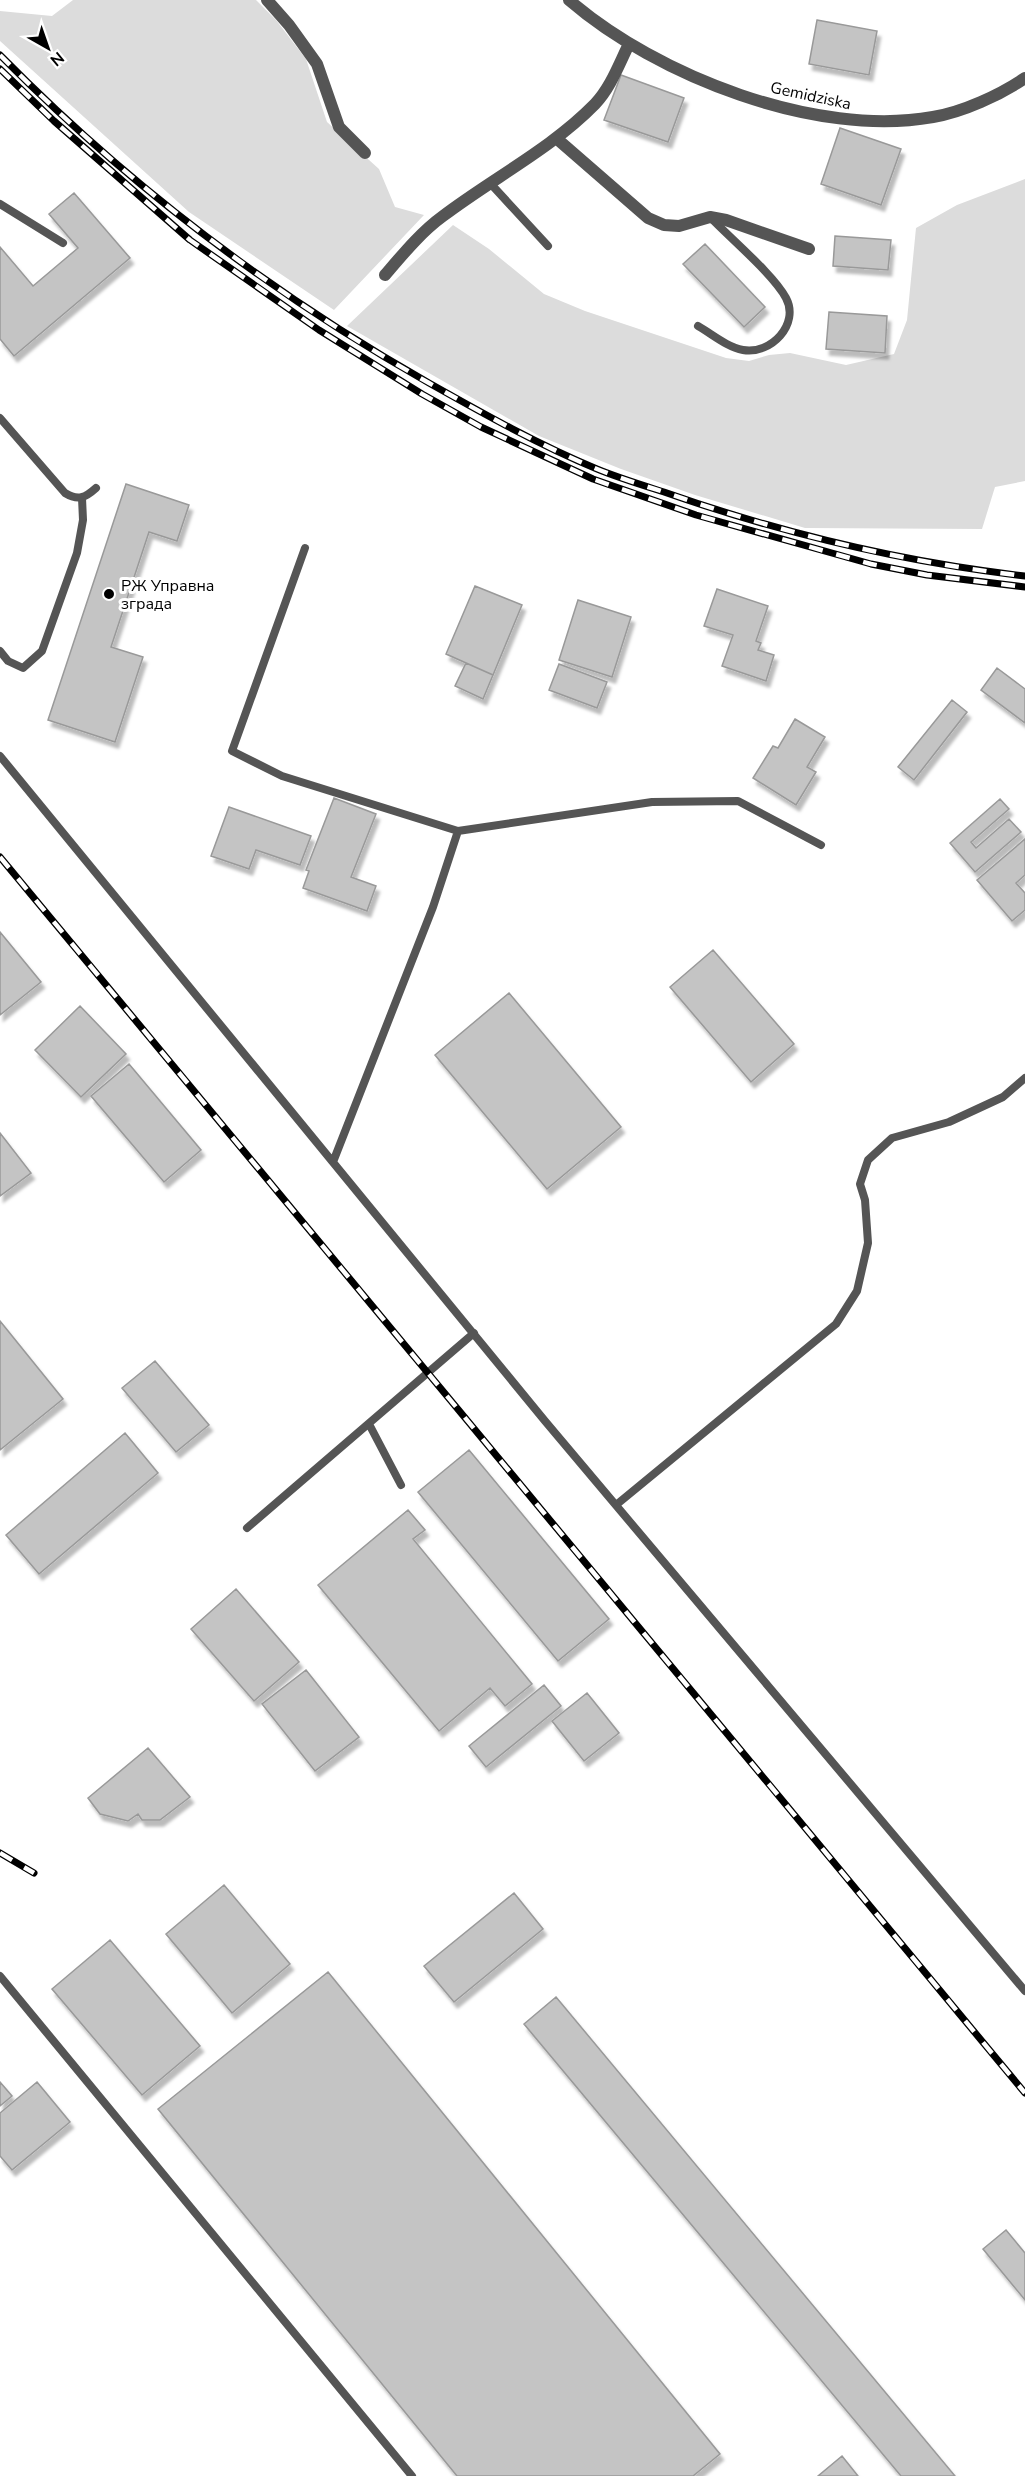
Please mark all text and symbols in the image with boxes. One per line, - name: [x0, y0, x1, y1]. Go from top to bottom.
- north arrow: [18, 18, 78, 78]
- text: N: [45, 46, 69, 71]
- street label: Gemidziska: [768, 77, 853, 115]
- place label: РЖ Управна зграда: [121, 575, 214, 615]
- marker: РЖ Управна зграда: [102, 587, 116, 601]

